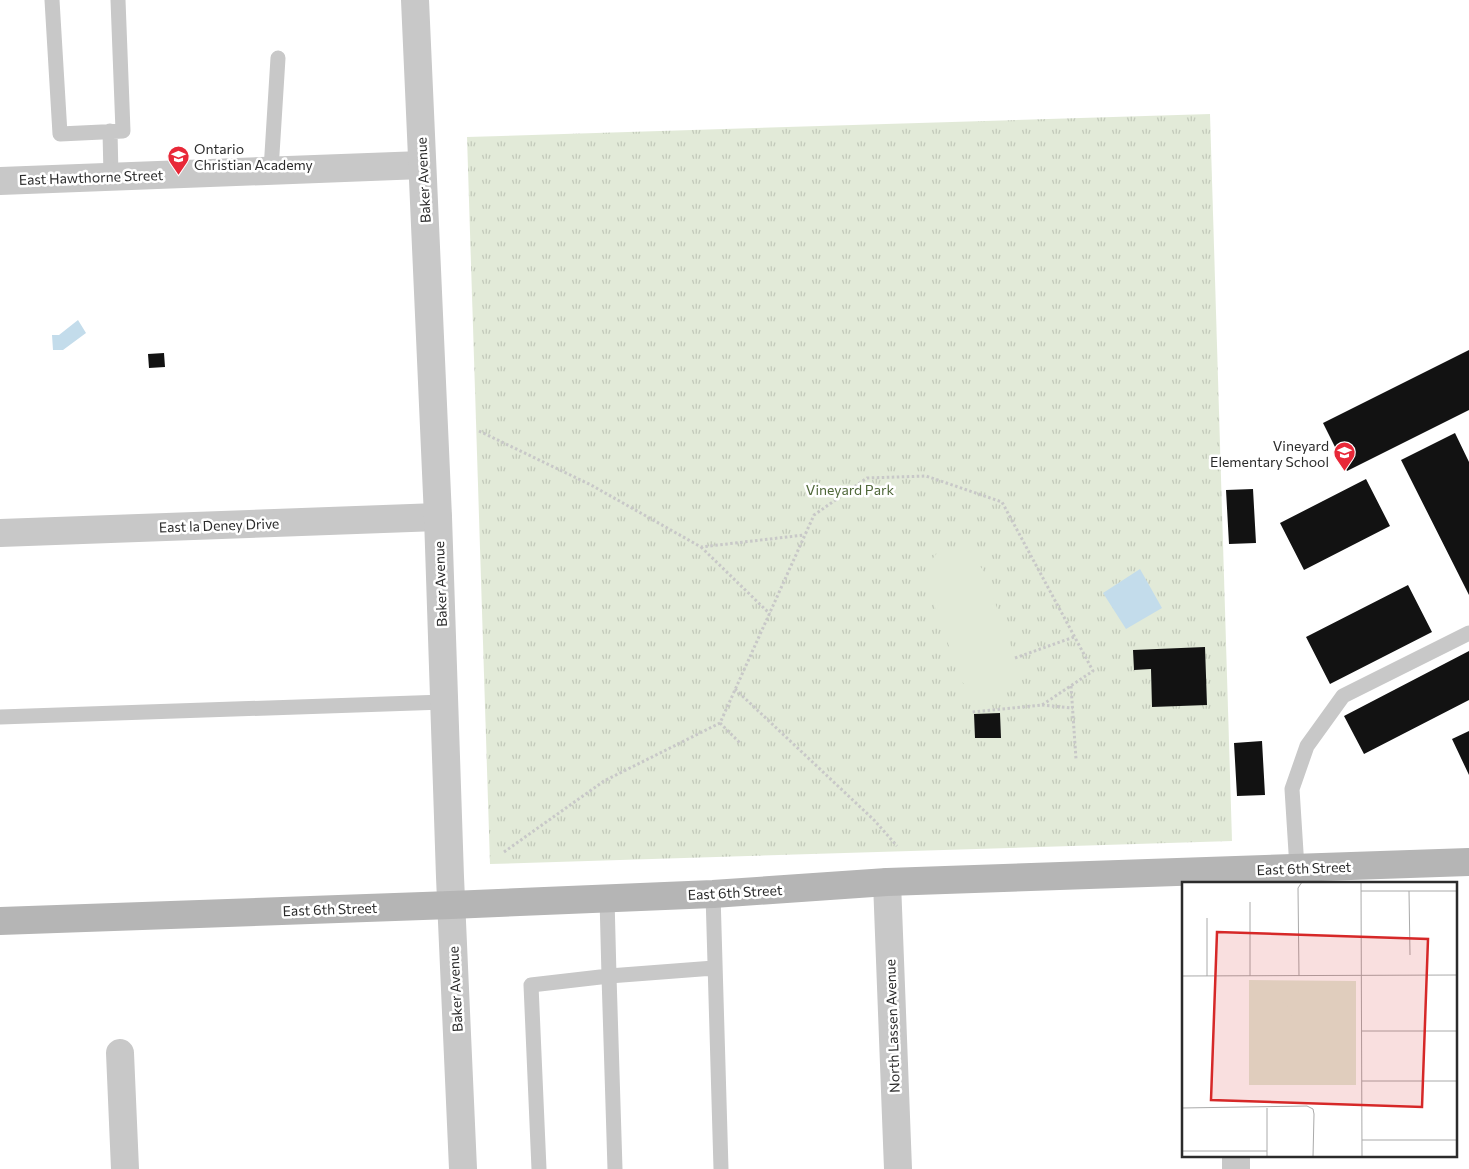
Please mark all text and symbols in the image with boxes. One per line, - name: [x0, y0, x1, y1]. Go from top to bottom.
- street label: Baker Avenue: [412, 137, 434, 223]
- place label: Ontario Christian Academy: [194, 140, 313, 173]
- school or university icon: Ontario Christian Academy: [166, 144, 190, 175]
- street label: East Hawthorne Street: [18, 166, 164, 188]
- place label: Vineyard Elementary School: [1210, 437, 1329, 470]
- school or university icon: Vineyard Elementary School: [1333, 441, 1357, 472]
- park label: Vineyard Park: [806, 481, 895, 498]
- street label: East la Deney Drive: [158, 514, 280, 536]
- street label: Baker Avenue: [430, 541, 450, 627]
- street label: East 6th Street: [1256, 858, 1352, 878]
- street label: East 6th Street: [687, 881, 783, 903]
- inset map: [1182, 882, 1456, 1156]
- street label: East 6th Street: [282, 899, 378, 919]
- street label: Baker Avenue: [444, 946, 466, 1032]
- street label: North Lassen Avenue: [881, 959, 903, 1093]

